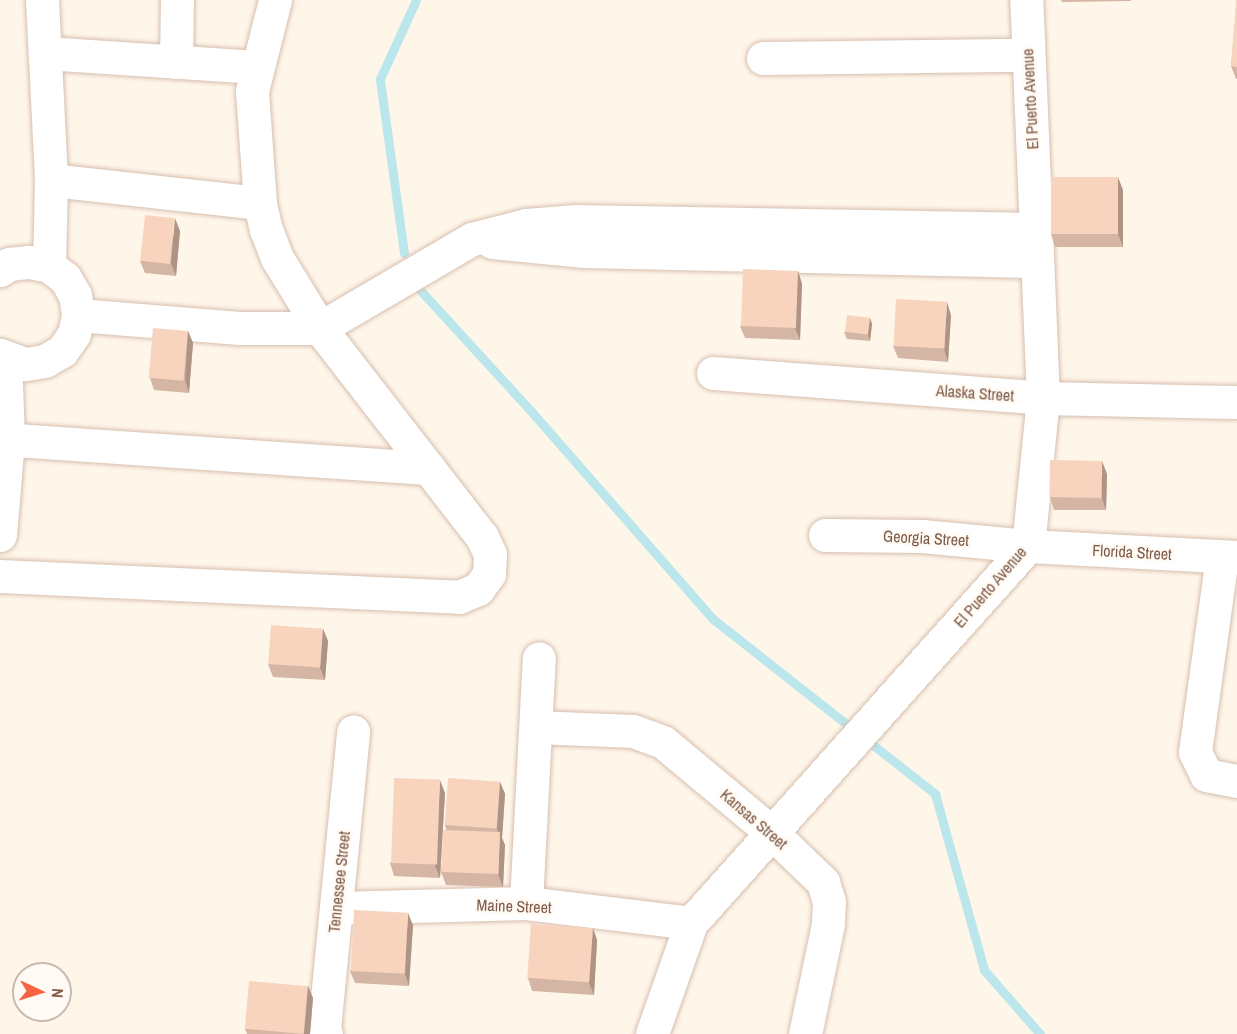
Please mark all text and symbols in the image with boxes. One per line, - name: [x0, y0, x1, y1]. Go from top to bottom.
- street label: El Puerto Avenue: [1018, 48, 1042, 150]
- street label: Alaska Street: [935, 381, 1015, 405]
- street label: Georgia Street: [883, 526, 969, 550]
- street label: Florida Street: [1092, 540, 1172, 564]
- street label: El Puerto Avenue: [949, 542, 1031, 632]
- street label: Kansas Street: [717, 785, 791, 853]
- street label: Tennessee Street: [324, 830, 354, 934]
- street label: Maine Street: [476, 895, 552, 917]
- north arrow: [12, 962, 72, 1022]
- text: N: [47, 988, 69, 999]

